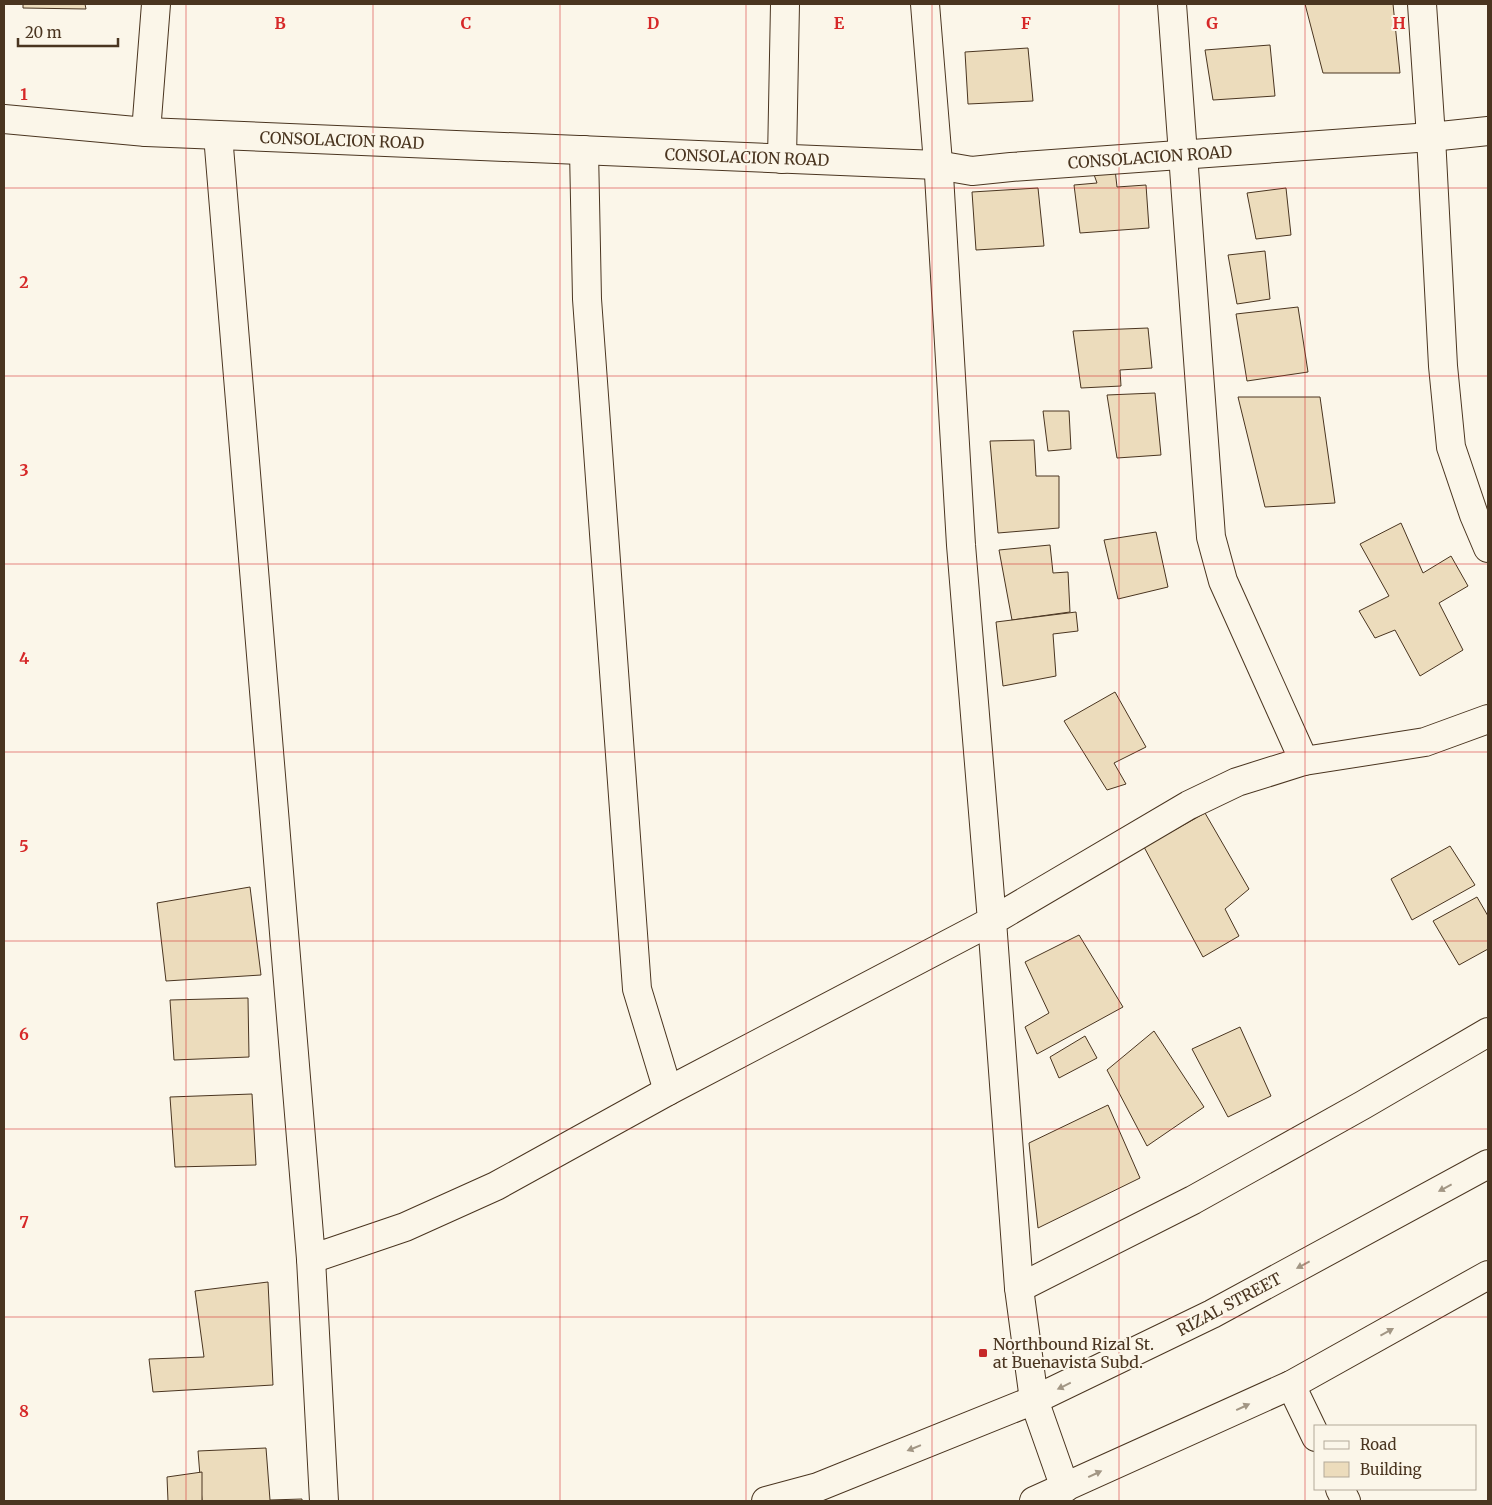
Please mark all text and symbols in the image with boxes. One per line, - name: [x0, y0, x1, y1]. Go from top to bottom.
- text: B: [274, 13, 286, 33]
- text: C: [461, 13, 471, 33]
- text: D: [647, 13, 659, 33]
- text: E: [834, 13, 845, 33]
- text: F: [1021, 13, 1031, 33]
- text: G: [1206, 13, 1218, 33]
- text: H: [1392, 13, 1406, 33]
- scale bar: [18, 15, 118, 47]
- text: 20 m: [25, 23, 62, 42]
- text: 1: [20, 84, 28, 104]
- street label: CONSOLACION ROAD: [259, 127, 425, 153]
- street label: CONSOLACION ROAD: [1067, 141, 1233, 173]
- street label: CONSOLACION ROAD: [664, 144, 830, 170]
- text: 2: [19, 272, 29, 292]
- text: 3: [19, 460, 29, 480]
- text: 4: [19, 648, 29, 668]
- text: 5: [19, 836, 29, 856]
- text: 6: [19, 1024, 29, 1044]
- one-way arrow: [1438, 1184, 1453, 1192]
- text: 7: [19, 1212, 29, 1232]
- one-way arrow: [1295, 1261, 1310, 1269]
- street label: RIZAL STREET: [1173, 1268, 1285, 1340]
- one-way arrow: [1379, 1328, 1394, 1336]
- place label: Northbound Rizal St. at Buenavista Subd.: [993, 1334, 1154, 1372]
- marker: Northbound Rizal St. at Buenavista Subd.: [977, 1347, 989, 1359]
- one-way arrow: [1057, 1382, 1071, 1390]
- text: 8: [19, 1401, 29, 1421]
- one-way arrow: [1235, 1402, 1250, 1411]
- legend: [1314, 1425, 1477, 1490]
- text: Road: [1360, 1435, 1396, 1454]
- one-way arrow: [907, 1445, 921, 1453]
- text: Building: [1360, 1460, 1422, 1479]
- one-way arrow: [1088, 1470, 1102, 1478]

